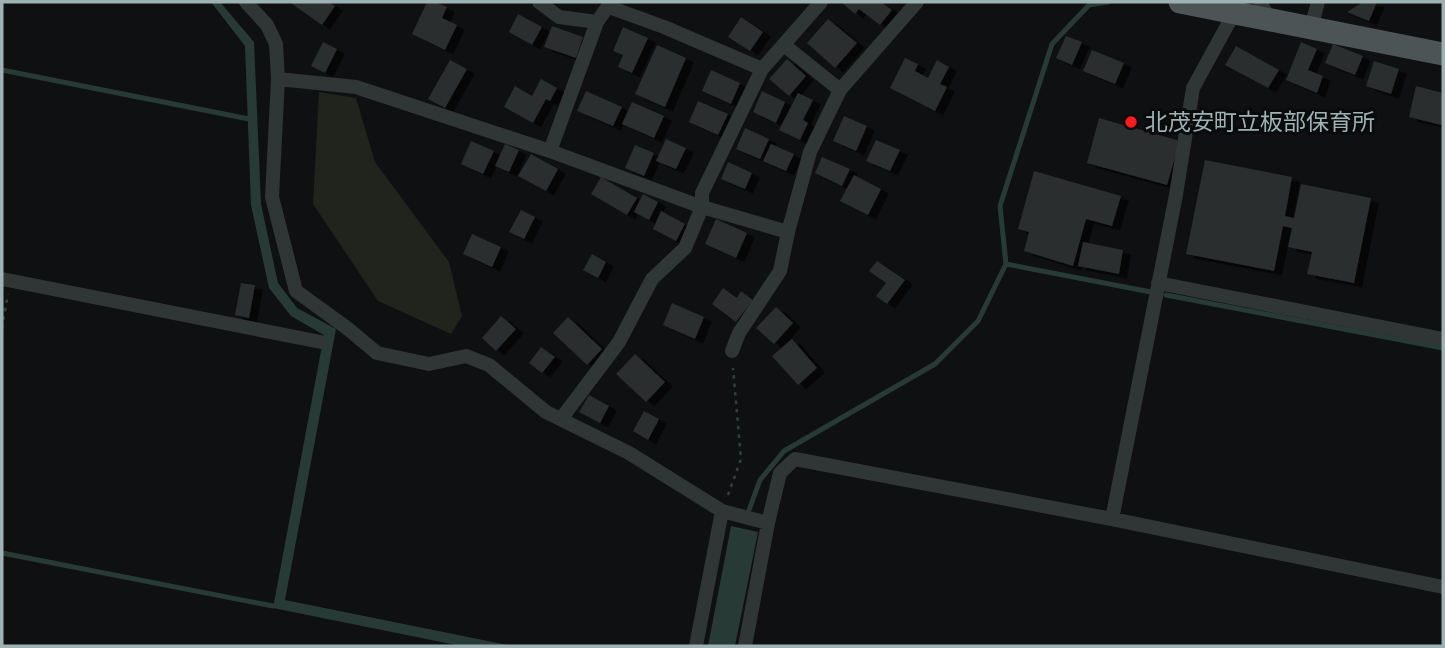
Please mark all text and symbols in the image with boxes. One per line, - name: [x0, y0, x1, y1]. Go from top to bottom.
- place label: 北茂安町立板部保育所: [1145, 108, 1375, 136]
- marker: 北茂安町立板部保育所: [1123, 114, 1139, 130]

